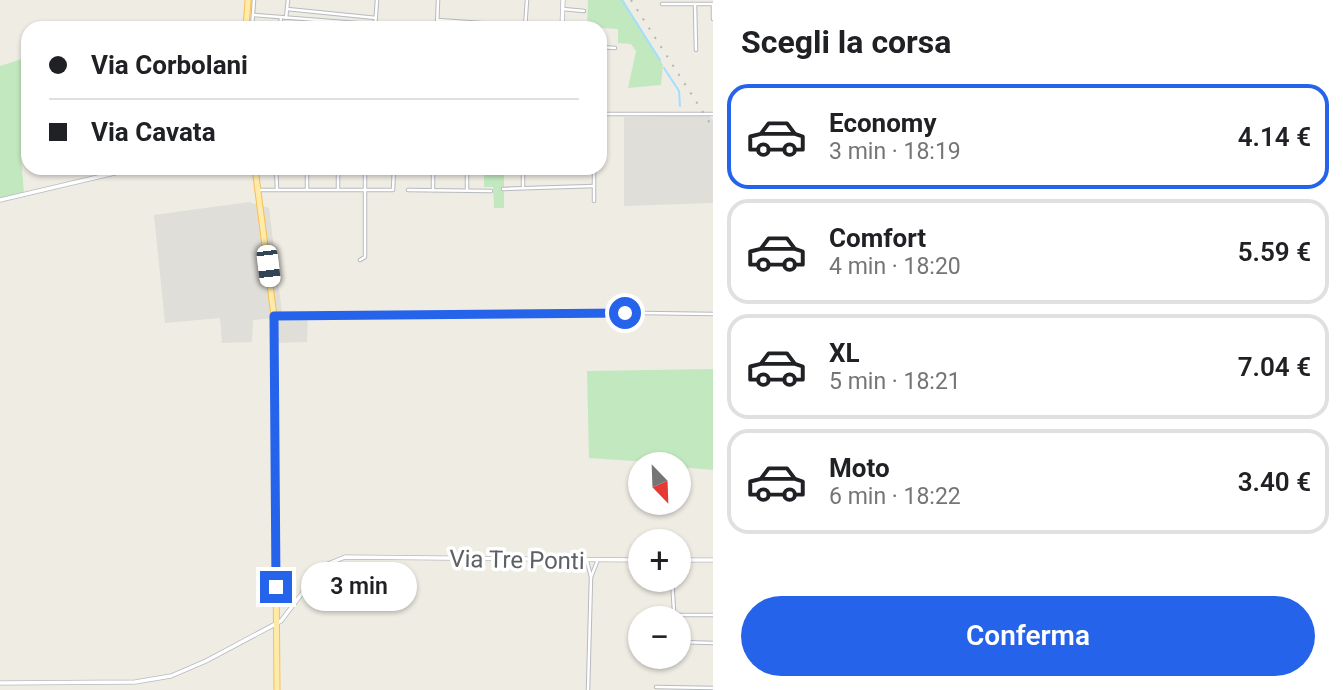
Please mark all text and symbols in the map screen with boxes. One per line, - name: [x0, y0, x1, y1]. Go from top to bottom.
- text: Scegli la corsa: [741, 23, 951, 61]
- text: Via Corbolani: [91, 50, 248, 80]
- icon: car: [745, 105, 808, 168]
- text: Economy: [829, 108, 936, 138]
- text: Via Cavata: [91, 117, 216, 147]
- text: 4.14 €: [1238, 122, 1311, 152]
- text: 3 min · 18:19: [829, 138, 961, 165]
- icon: car: [745, 220, 808, 283]
- text: Comfort: [829, 223, 926, 253]
- text: 5.59 €: [1238, 237, 1311, 267]
- car: [256, 244, 281, 288]
- text: 4 min · 18:20: [829, 253, 961, 280]
- route start: [609, 297, 641, 329]
- icon: car: [745, 335, 808, 398]
- text: XL: [829, 338, 860, 368]
- text: 7.04 €: [1238, 352, 1311, 382]
- text: 5 min · 18:21: [829, 368, 961, 395]
- icon: car: [745, 450, 808, 513]
- north arrow: [628, 452, 691, 514]
- map controls: [628, 452, 691, 669]
- text: Moto: [829, 453, 890, 483]
- text: 3.40 €: [1238, 467, 1311, 497]
- text: 6 min · 18:22: [829, 483, 961, 510]
- button: +: [628, 529, 691, 592]
- street label: Via Tre Ponti: [449, 545, 585, 575]
- callout: 3 min: [300, 562, 416, 612]
- route end: [260, 571, 292, 603]
- text: 3 min: [330, 573, 388, 600]
- button: Conferma: [741, 596, 1315, 676]
- button: −: [628, 606, 691, 669]

